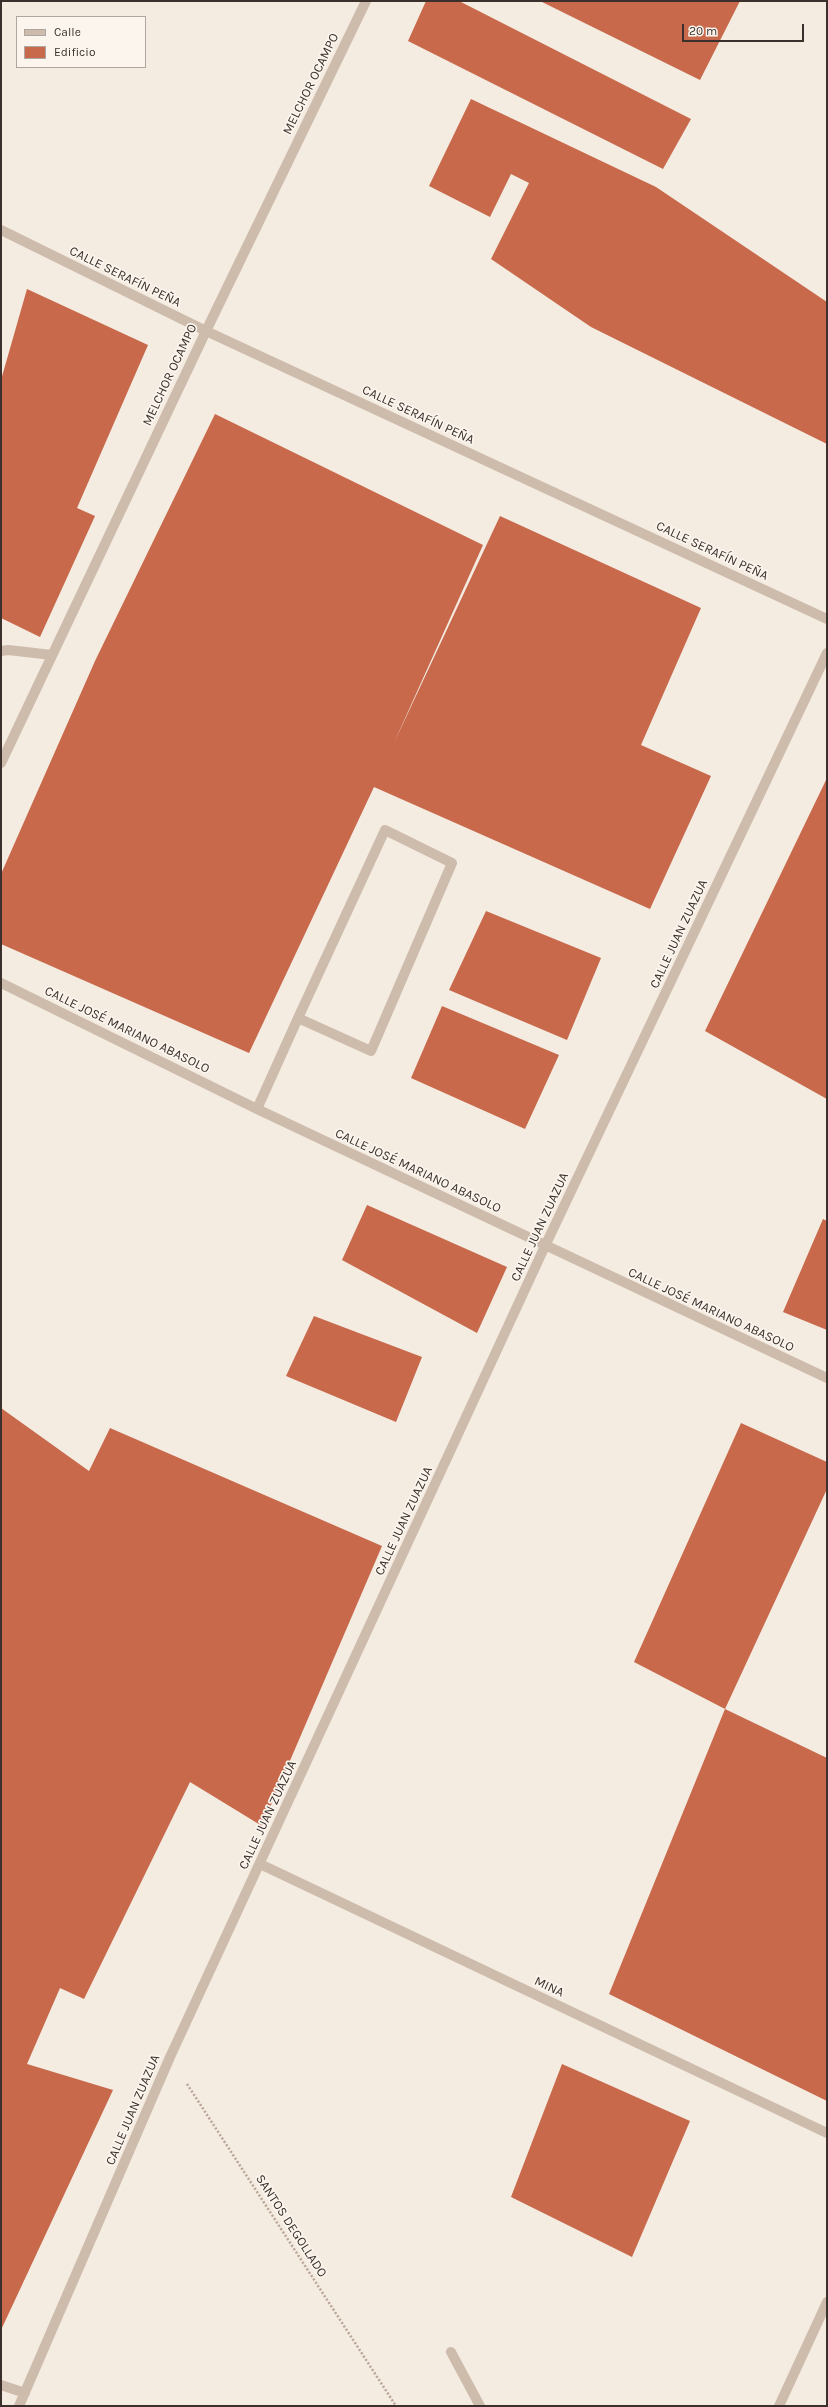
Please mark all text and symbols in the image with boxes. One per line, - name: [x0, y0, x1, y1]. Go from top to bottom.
- legend: [16, 16, 146, 68]
- scale bar: [684, 16, 806, 42]
- text: 20 m: [689, 24, 717, 38]
- text: Calle: [54, 25, 81, 39]
- street label: MELCHOR OCAMPO: [280, 31, 342, 137]
- text: Edificio: [54, 45, 95, 59]
- street label: CALLE SERAFÍN PEÑA: [67, 243, 183, 311]
- street label: MELCHOR OCAMPO: [139, 321, 201, 429]
- street label: CALLE SERAFÍN PEÑA: [359, 382, 477, 448]
- street label: CALLE SERAFÍN PEÑA: [653, 518, 771, 584]
- street label: CALLE JUAN ZUAZUA: [647, 877, 711, 991]
- street label: CALLE JOSÉ MARIANO ABASOLO: [42, 983, 212, 1077]
- street label: CALLE JOSÉ MARIANO ABASOLO: [332, 1126, 504, 1216]
- street label: CALLE JUAN ZUAZUA: [508, 1170, 572, 1284]
- street label: CALLE JOSÉ MARIANO ABASOLO: [625, 1265, 797, 1355]
- street label: CALLE JUAN ZUAZUA: [372, 1464, 436, 1578]
- street label: CALLE JUAN ZUAZUA: [236, 1758, 300, 1872]
- street label: MINA: [532, 1973, 566, 2001]
- street label: CALLE JUAN ZUAZUA: [103, 2052, 163, 2168]
- street label: SANTOS DEGOLLADO: [252, 2172, 330, 2280]

